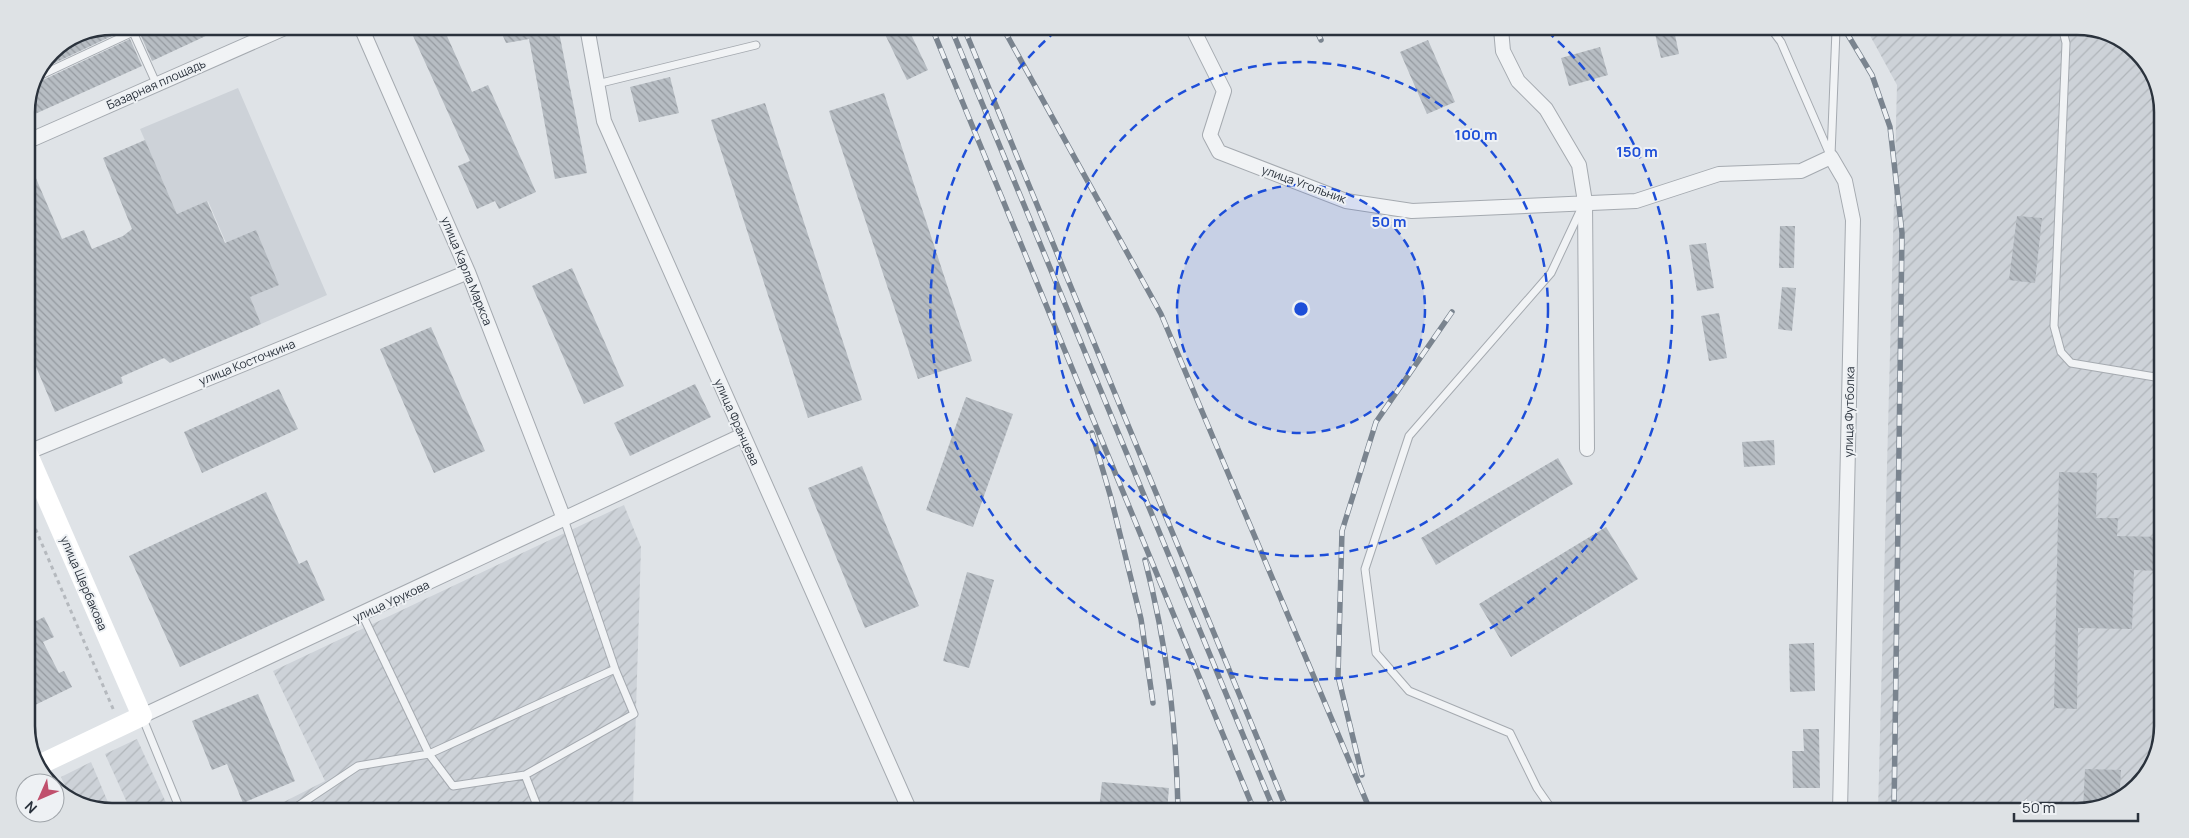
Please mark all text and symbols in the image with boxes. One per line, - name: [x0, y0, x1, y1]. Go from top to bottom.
- street label: Базарная площадь: [104, 54, 208, 114]
- text: 100 m: [1455, 124, 1497, 145]
- text: 150 m: [1616, 141, 1658, 162]
- street label: улица Угольник: [1259, 161, 1350, 208]
- text: 50 m: [1371, 211, 1407, 232]
- street label: улица Карла Маркса: [437, 214, 497, 328]
- centre of rings: [1292, 300, 1310, 318]
- street label: улица Косточкина: [196, 335, 298, 389]
- street label: улица Футболка: [1840, 366, 1858, 458]
- street label: улица Францева: [710, 376, 764, 468]
- street label: улица Щербакова: [56, 533, 112, 633]
- street label: улица Урукова: [350, 576, 432, 626]
- north arrow: [15, 773, 65, 823]
- scale bar: [2014, 790, 2138, 822]
- text: N: [20, 797, 41, 818]
- text: 50 m: [2022, 797, 2056, 818]

